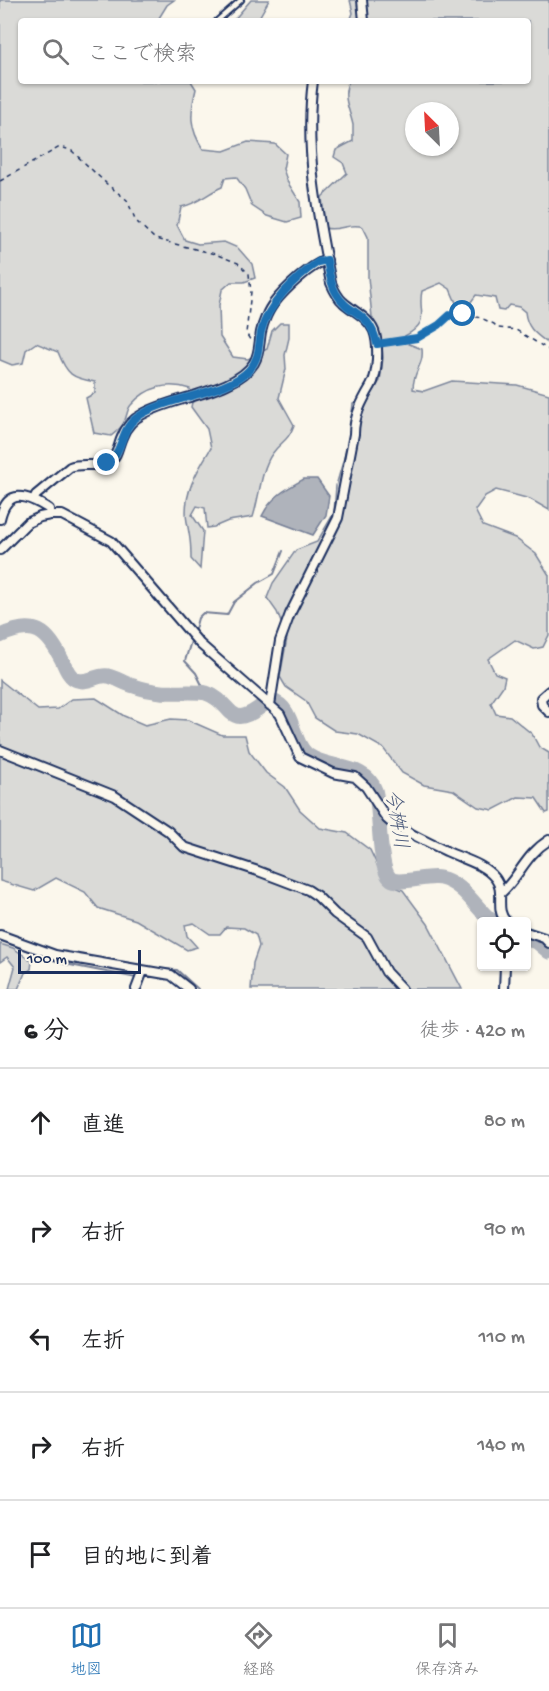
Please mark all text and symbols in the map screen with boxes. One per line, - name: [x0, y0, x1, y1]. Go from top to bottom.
- search box: [18, 18, 531, 84]
- icon: search: [39, 35, 72, 68]
- text: ここで検索: [87, 43, 197, 69]
- north arrow: [405, 102, 459, 156]
- route start: [449, 300, 475, 326]
- route end: [93, 449, 119, 475]
- water label: 今桝川: [378, 788, 413, 851]
- map controls: [477, 917, 531, 971]
- button: locate: [477, 917, 531, 971]
- scale bar: [18, 947, 141, 974]
- text: 100 m: [27, 951, 67, 970]
- text: 6 分: [24, 1018, 69, 1049]
- text: 徒歩 · 420 m: [420, 1021, 525, 1044]
- icon: ahead: [24, 1106, 57, 1139]
- text: 80 m: [484, 1111, 525, 1134]
- text: 直進: [81, 1114, 125, 1140]
- icon: right: [24, 1214, 57, 1247]
- text: 90 m: [485, 1219, 525, 1242]
- text: 右折: [81, 1222, 125, 1248]
- icon: left: [24, 1322, 57, 1355]
- text: 110 m: [479, 1327, 525, 1350]
- text: 左折: [81, 1330, 125, 1356]
- icon: right: [24, 1430, 57, 1463]
- text: 140 m: [477, 1435, 525, 1458]
- text: 右折: [81, 1438, 125, 1464]
- icon: arrive: [24, 1538, 57, 1571]
- text: 目的地に到着: [81, 1546, 213, 1572]
- tab: 地図: [70, 1619, 103, 1681]
- tab: 経路: [242, 1619, 275, 1681]
- tab: 保存済み: [415, 1619, 479, 1681]

